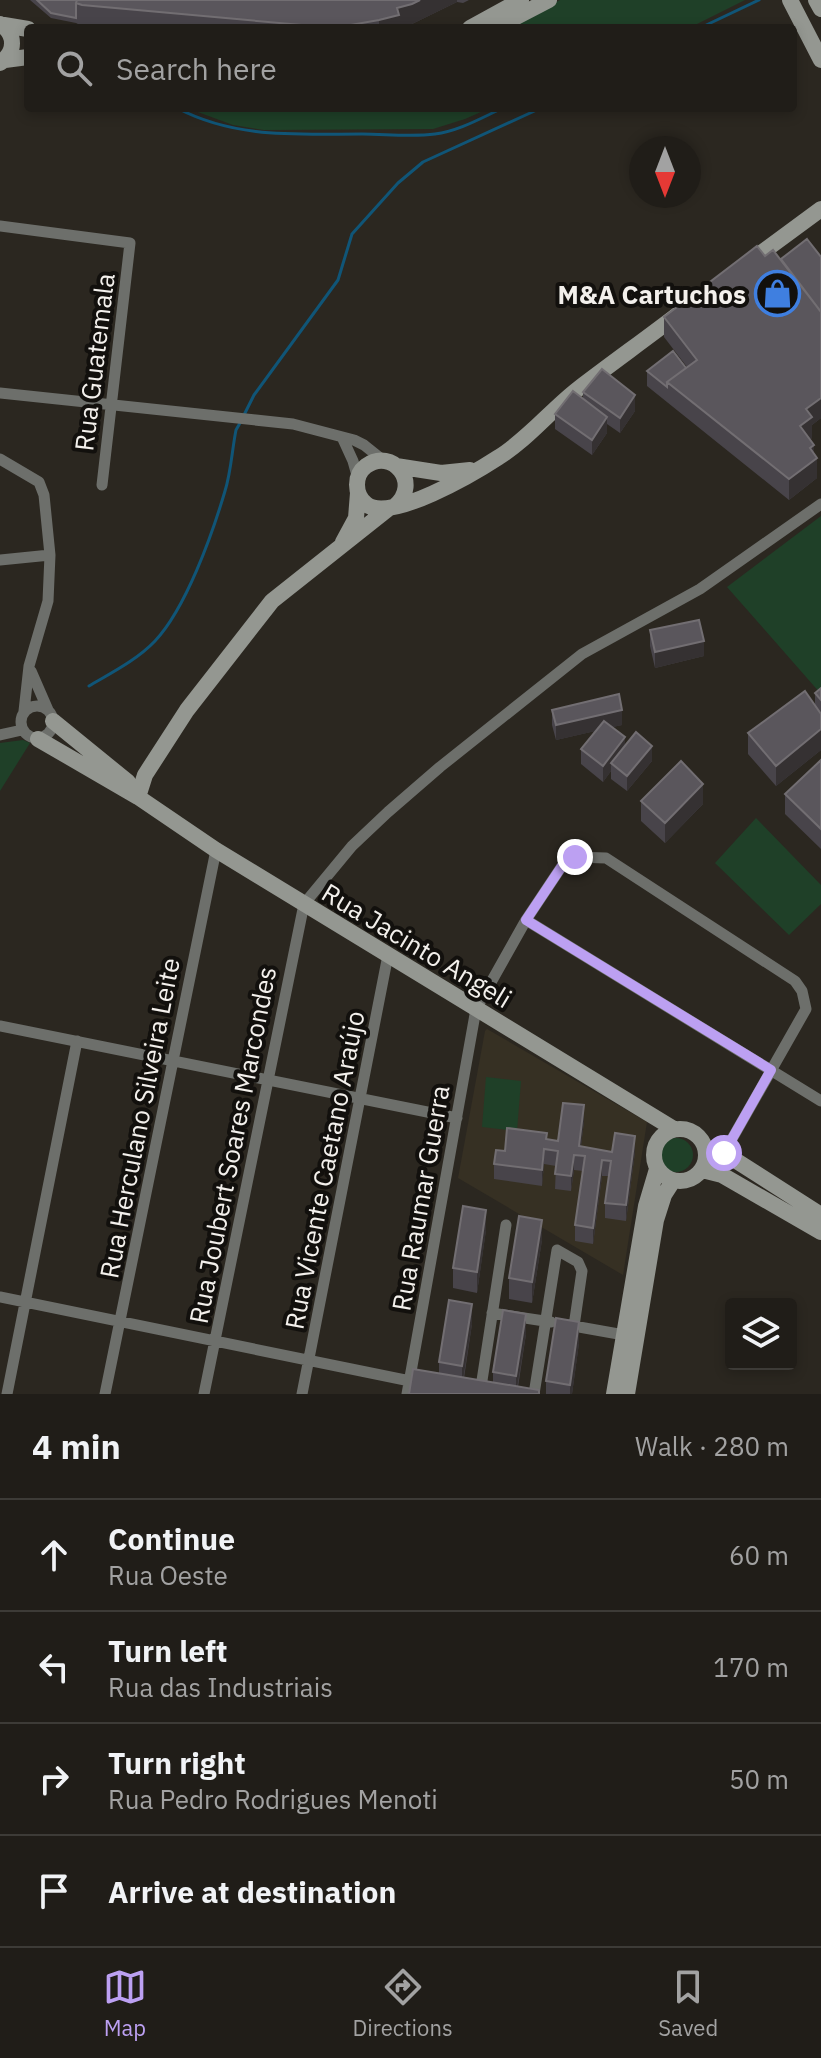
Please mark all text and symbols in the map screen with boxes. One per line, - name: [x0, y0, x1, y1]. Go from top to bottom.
- search box: [24, 24, 797, 112]
- icon: search: [52, 46, 96, 90]
- text: Search here: [116, 49, 277, 88]
- north arrow: [629, 136, 701, 208]
- shop icon: M&A Cartuchos: [753, 270, 801, 318]
- street label: Rua Guatemala: [66, 271, 122, 453]
- place label: M&A Cartuchos: [557, 277, 746, 311]
- route end: [557, 839, 593, 875]
- street label: Rua Jacinto Angeli: [316, 875, 518, 1015]
- street label: Rua Herculano Silveira Leite: [91, 955, 187, 1281]
- street label: Rua Joubert Soares Marcondes: [181, 964, 283, 1326]
- street label: Rua Vicente Caetano Araújo: [276, 1008, 372, 1332]
- street label: Rua Raumar Guerra: [383, 1082, 457, 1314]
- route start: [706, 1135, 742, 1171]
- map controls: [725, 1298, 797, 1370]
- button: layers: [725, 1298, 797, 1370]
- text: 4 min: [32, 1424, 121, 1468]
- text: Walk · 280 m: [635, 1429, 789, 1463]
- text: Continue: [108, 1519, 235, 1558]
- icon: ahead: [32, 1533, 76, 1577]
- text: 60 m: [729, 1538, 789, 1572]
- text: Rua Oeste: [108, 1558, 228, 1592]
- text: Turn left: [108, 1631, 227, 1670]
- icon: left: [32, 1645, 76, 1689]
- text: 170 m: [713, 1650, 789, 1684]
- text: Rua das Industriais: [108, 1670, 333, 1704]
- text: Turn right: [108, 1743, 246, 1782]
- icon: right: [32, 1757, 76, 1801]
- text: 50 m: [729, 1762, 789, 1796]
- text: Rua Pedro Rodrigues Menoti: [108, 1782, 438, 1816]
- icon: arrive: [32, 1869, 76, 1913]
- text: Arrive at destination: [108, 1872, 396, 1911]
- tab: Map: [103, 1965, 147, 2042]
- tab: Directions: [353, 1965, 453, 2042]
- tab: Saved: [658, 1965, 718, 2042]

